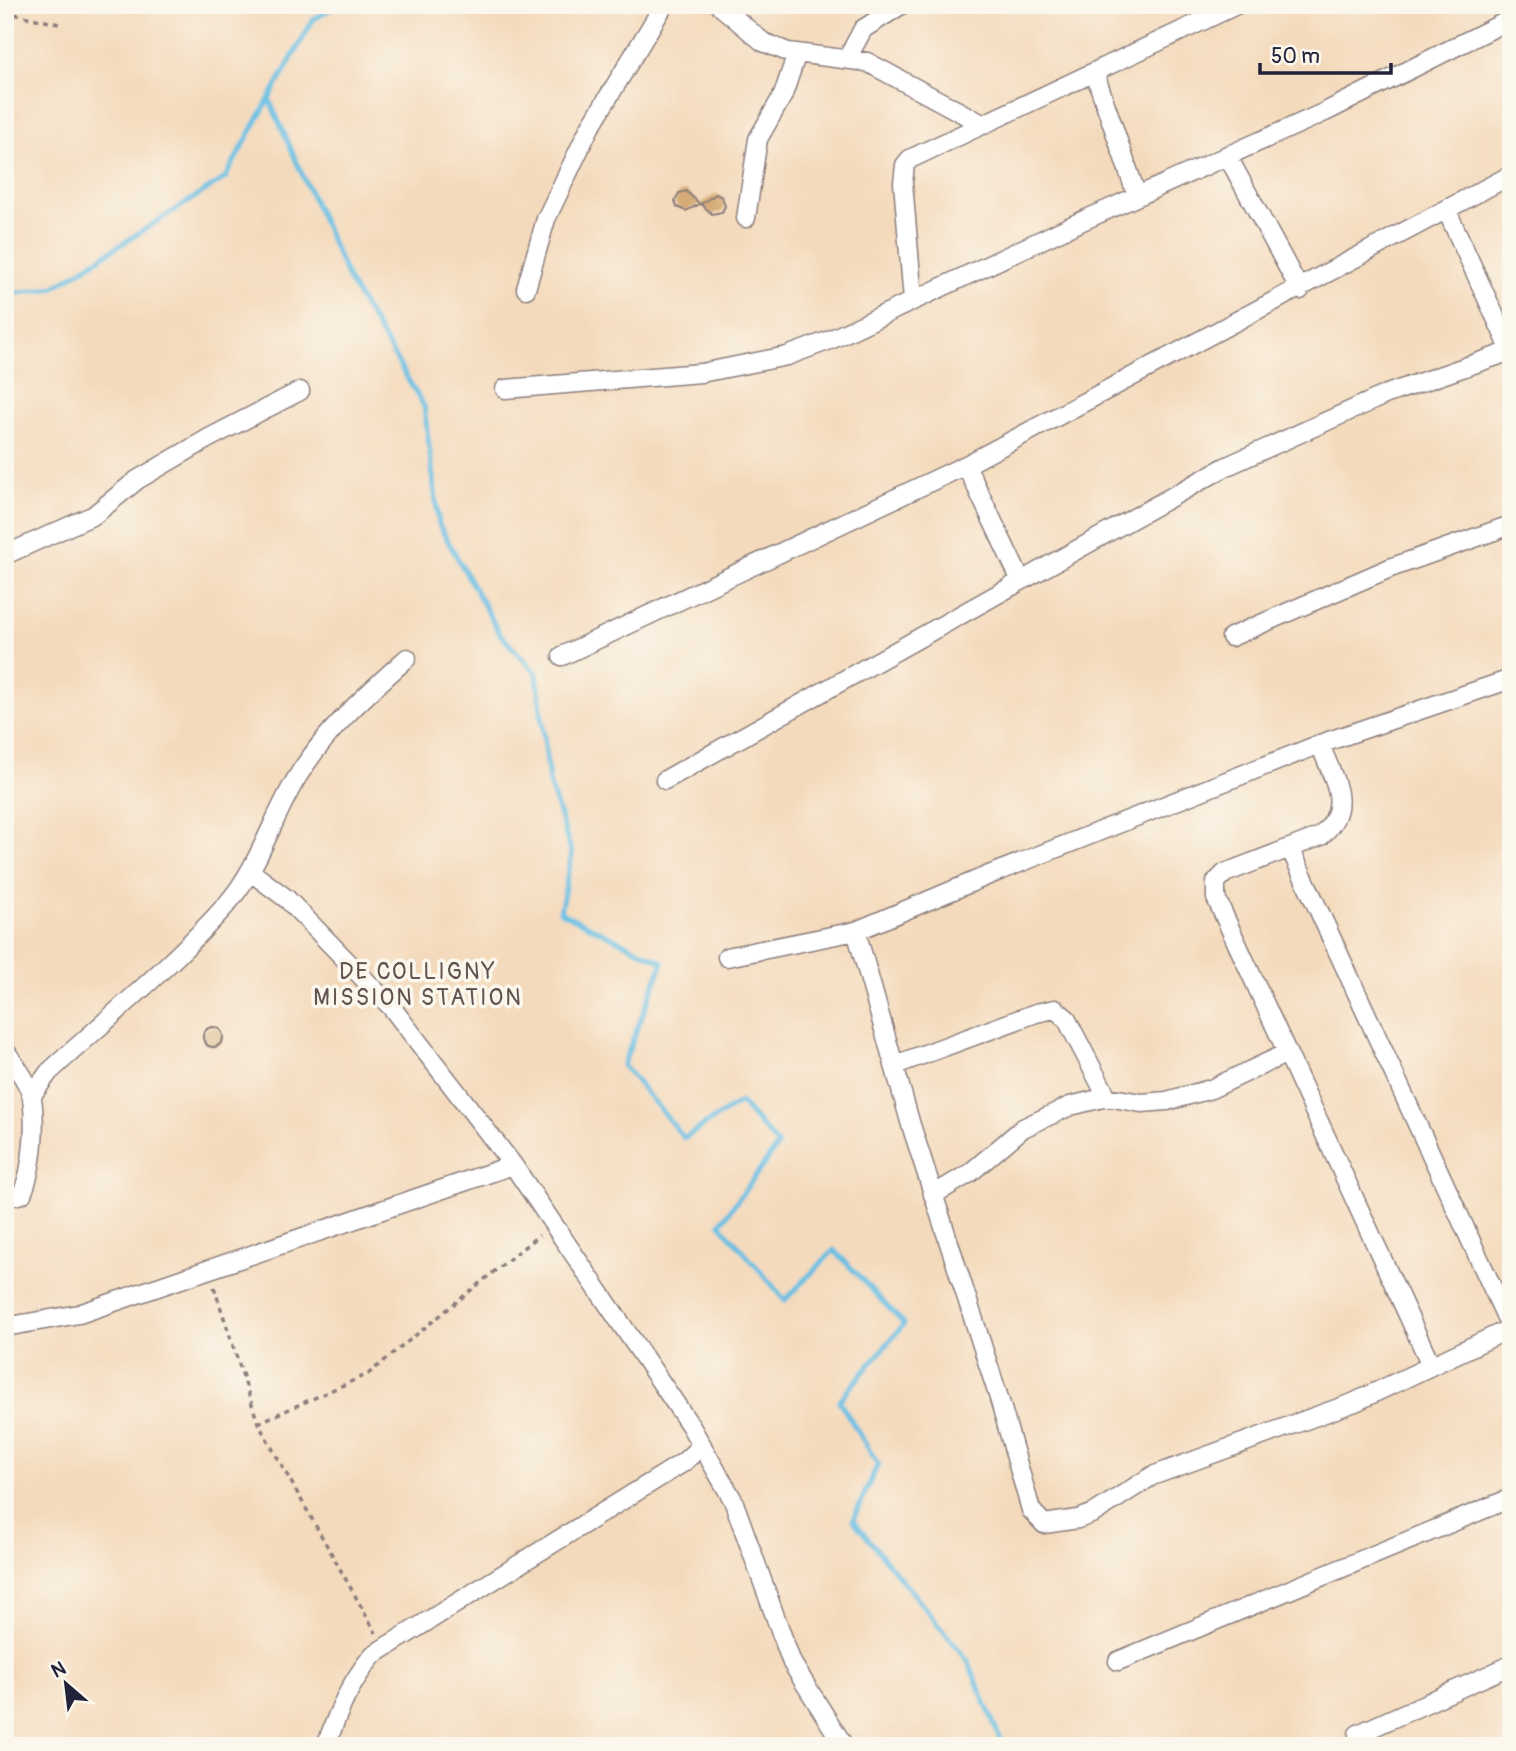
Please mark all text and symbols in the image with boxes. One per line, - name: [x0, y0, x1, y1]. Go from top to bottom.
- scale bar: [1260, 32, 1392, 76]
- text: 50 m: [1271, 43, 1320, 70]
- district label: DE COLLIGNY MISSION STATION: [313, 957, 523, 1012]
- north arrow: [32, 1650, 102, 1720]
- text: N: [47, 1656, 70, 1683]

